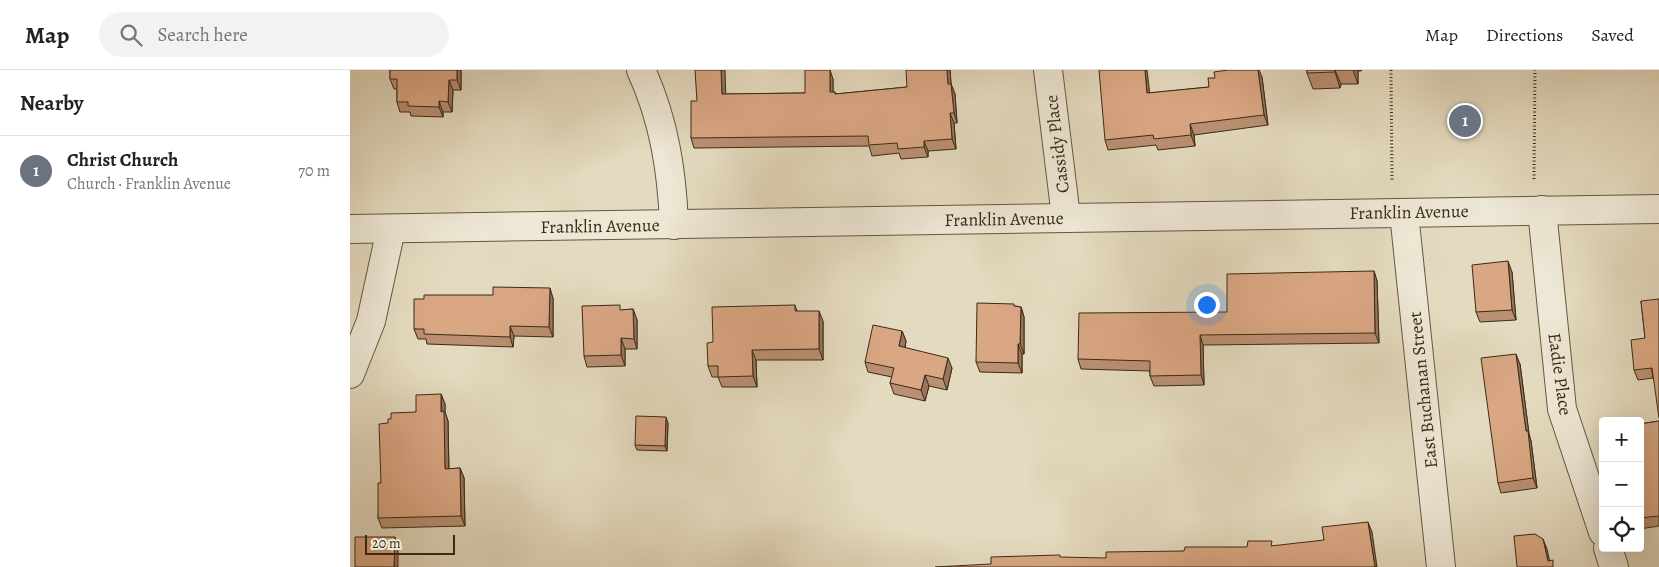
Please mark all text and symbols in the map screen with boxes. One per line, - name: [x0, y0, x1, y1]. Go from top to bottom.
- search box: [99, 12, 449, 57]
- text: Map: [25, 19, 69, 51]
- icon: search: [117, 21, 145, 49]
- text: Search here: [157, 22, 248, 48]
- text: Map: [1425, 23, 1458, 47]
- text: Directions: [1486, 23, 1563, 47]
- text: Saved: [1591, 23, 1634, 47]
- text: Nearby: [20, 89, 83, 117]
- street label: Cassidy Place: [1039, 94, 1075, 194]
- pin: 1: [1449, 102, 1481, 140]
- text: Christ Church: [67, 147, 178, 173]
- text: 1: [33, 160, 39, 182]
- text: 70 m: [298, 160, 330, 182]
- text: Church · Franklin Avenue: [67, 173, 231, 195]
- street label: Franklin Avenue: [1349, 199, 1469, 225]
- street label: Franklin Avenue: [944, 206, 1064, 232]
- street label: Franklin Avenue: [540, 213, 660, 239]
- your location: [1194, 292, 1220, 318]
- street label: East Buchanan Street: [1403, 310, 1443, 470]
- street label: Eadie Place: [1542, 331, 1578, 417]
- map controls: [1599, 417, 1644, 552]
- button: +: [1599, 417, 1644, 462]
- button: −: [1599, 462, 1644, 507]
- button: locate: [1599, 507, 1644, 552]
- scale bar: [365, 532, 455, 555]
- text: 20 m: [372, 534, 401, 553]

